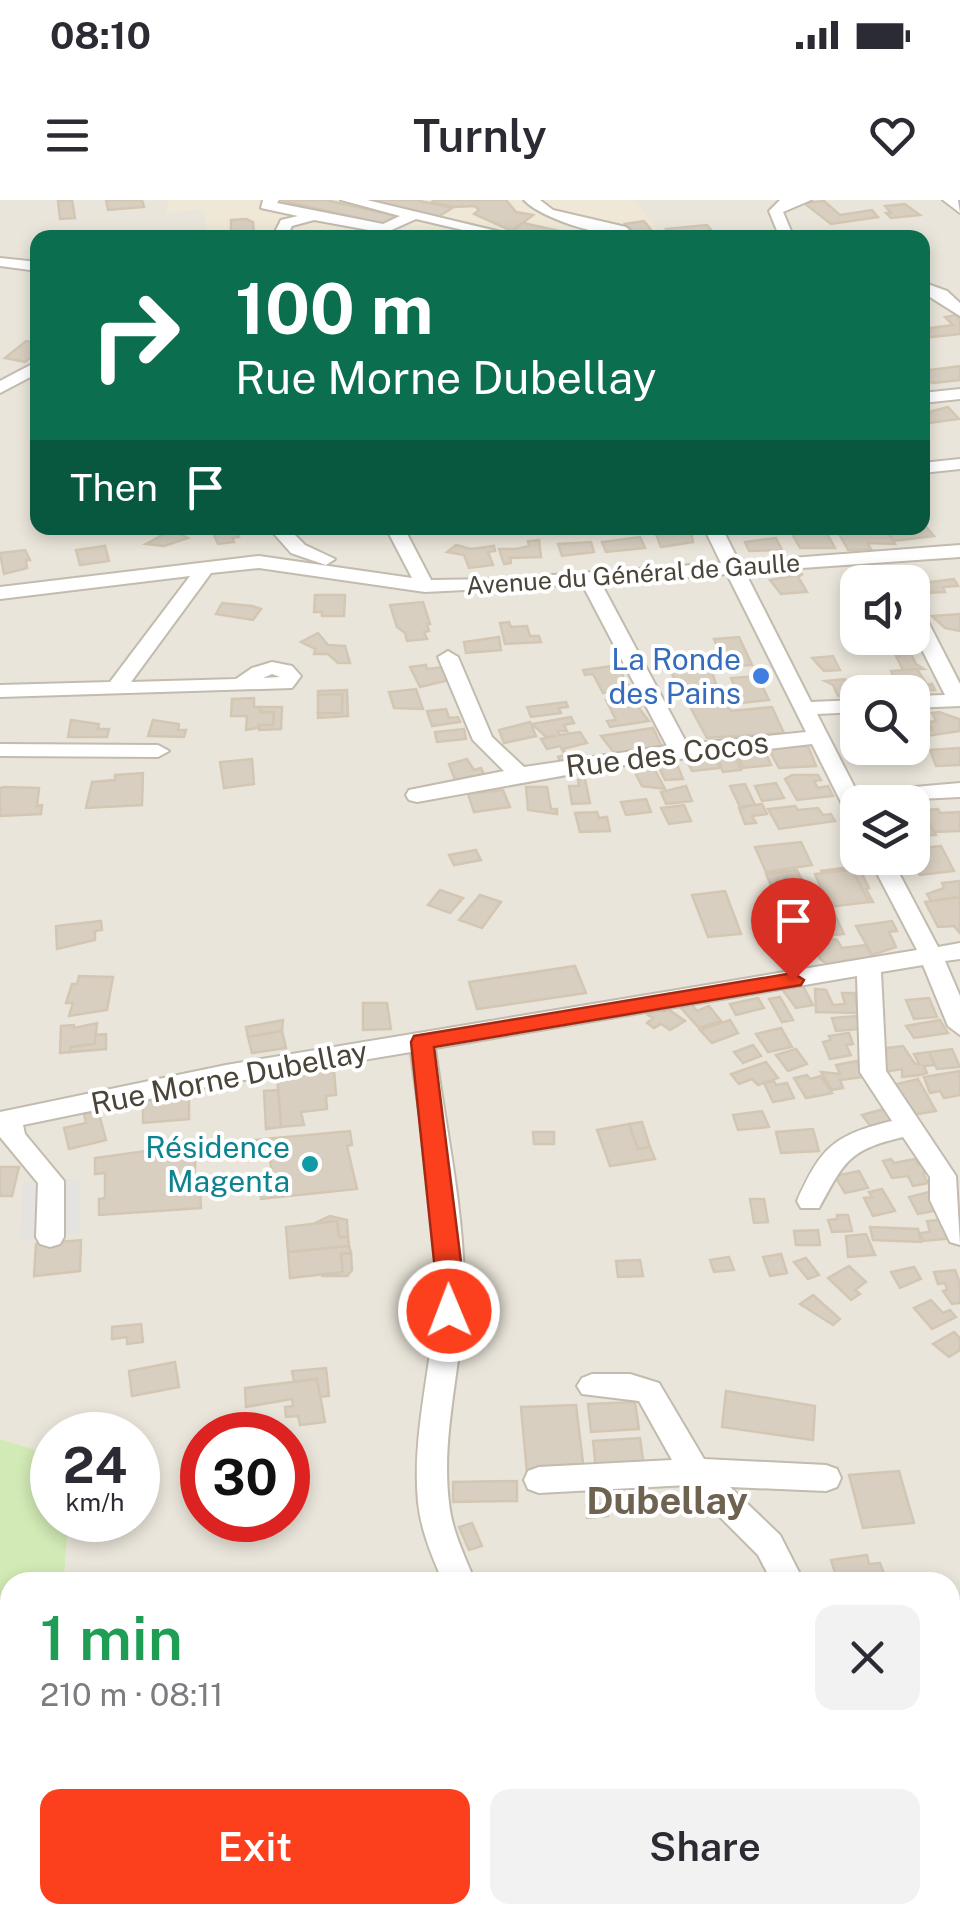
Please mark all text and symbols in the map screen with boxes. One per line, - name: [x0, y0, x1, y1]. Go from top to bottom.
- text: 08:10: [50, 13, 151, 58]
- icon: menu: [40, 108, 95, 163]
- icon: heart: [865, 108, 920, 163]
- text: Turnly: [413, 109, 547, 162]
- text: 100 m: [235, 267, 433, 350]
- icon: right: [70, 270, 200, 400]
- text: Rue Morne Dubellay: [235, 351, 657, 404]
- icon: arrive: [178, 460, 233, 515]
- text: Then: [70, 465, 158, 510]
- street label: Avenue du Général de Gaulle: [465, 547, 801, 601]
- map controls: [840, 565, 930, 875]
- button: sound: [840, 565, 930, 655]
- place label: La Ronde des Pains: [608, 641, 741, 711]
- marker: La Ronde des Pains: [750, 665, 772, 687]
- button: search: [840, 675, 930, 765]
- street label: Rue des Cocos: [563, 724, 771, 784]
- button: layers: [840, 785, 930, 875]
- pin: [751, 878, 836, 981]
- icon: arrive: [766, 893, 821, 948]
- street label: Rue Morne Dubellay: [88, 1033, 370, 1121]
- place label: Résidence Magenta: [145, 1129, 290, 1199]
- marker: Résidence Magenta: [299, 1153, 321, 1175]
- position arrow: [397, 1259, 501, 1363]
- speed limit sign: 30: [180, 1412, 310, 1542]
- text: 24: [63, 1435, 127, 1494]
- district label: Dubellay: [586, 1478, 748, 1523]
- text: km/h: [66, 1487, 124, 1517]
- text: 1 min: [40, 1603, 183, 1674]
- button: close: [815, 1605, 920, 1710]
- text: 210 m · 08:11: [40, 1676, 223, 1713]
- button: Exit: [40, 1789, 470, 1904]
- button: Share: [490, 1789, 920, 1904]

